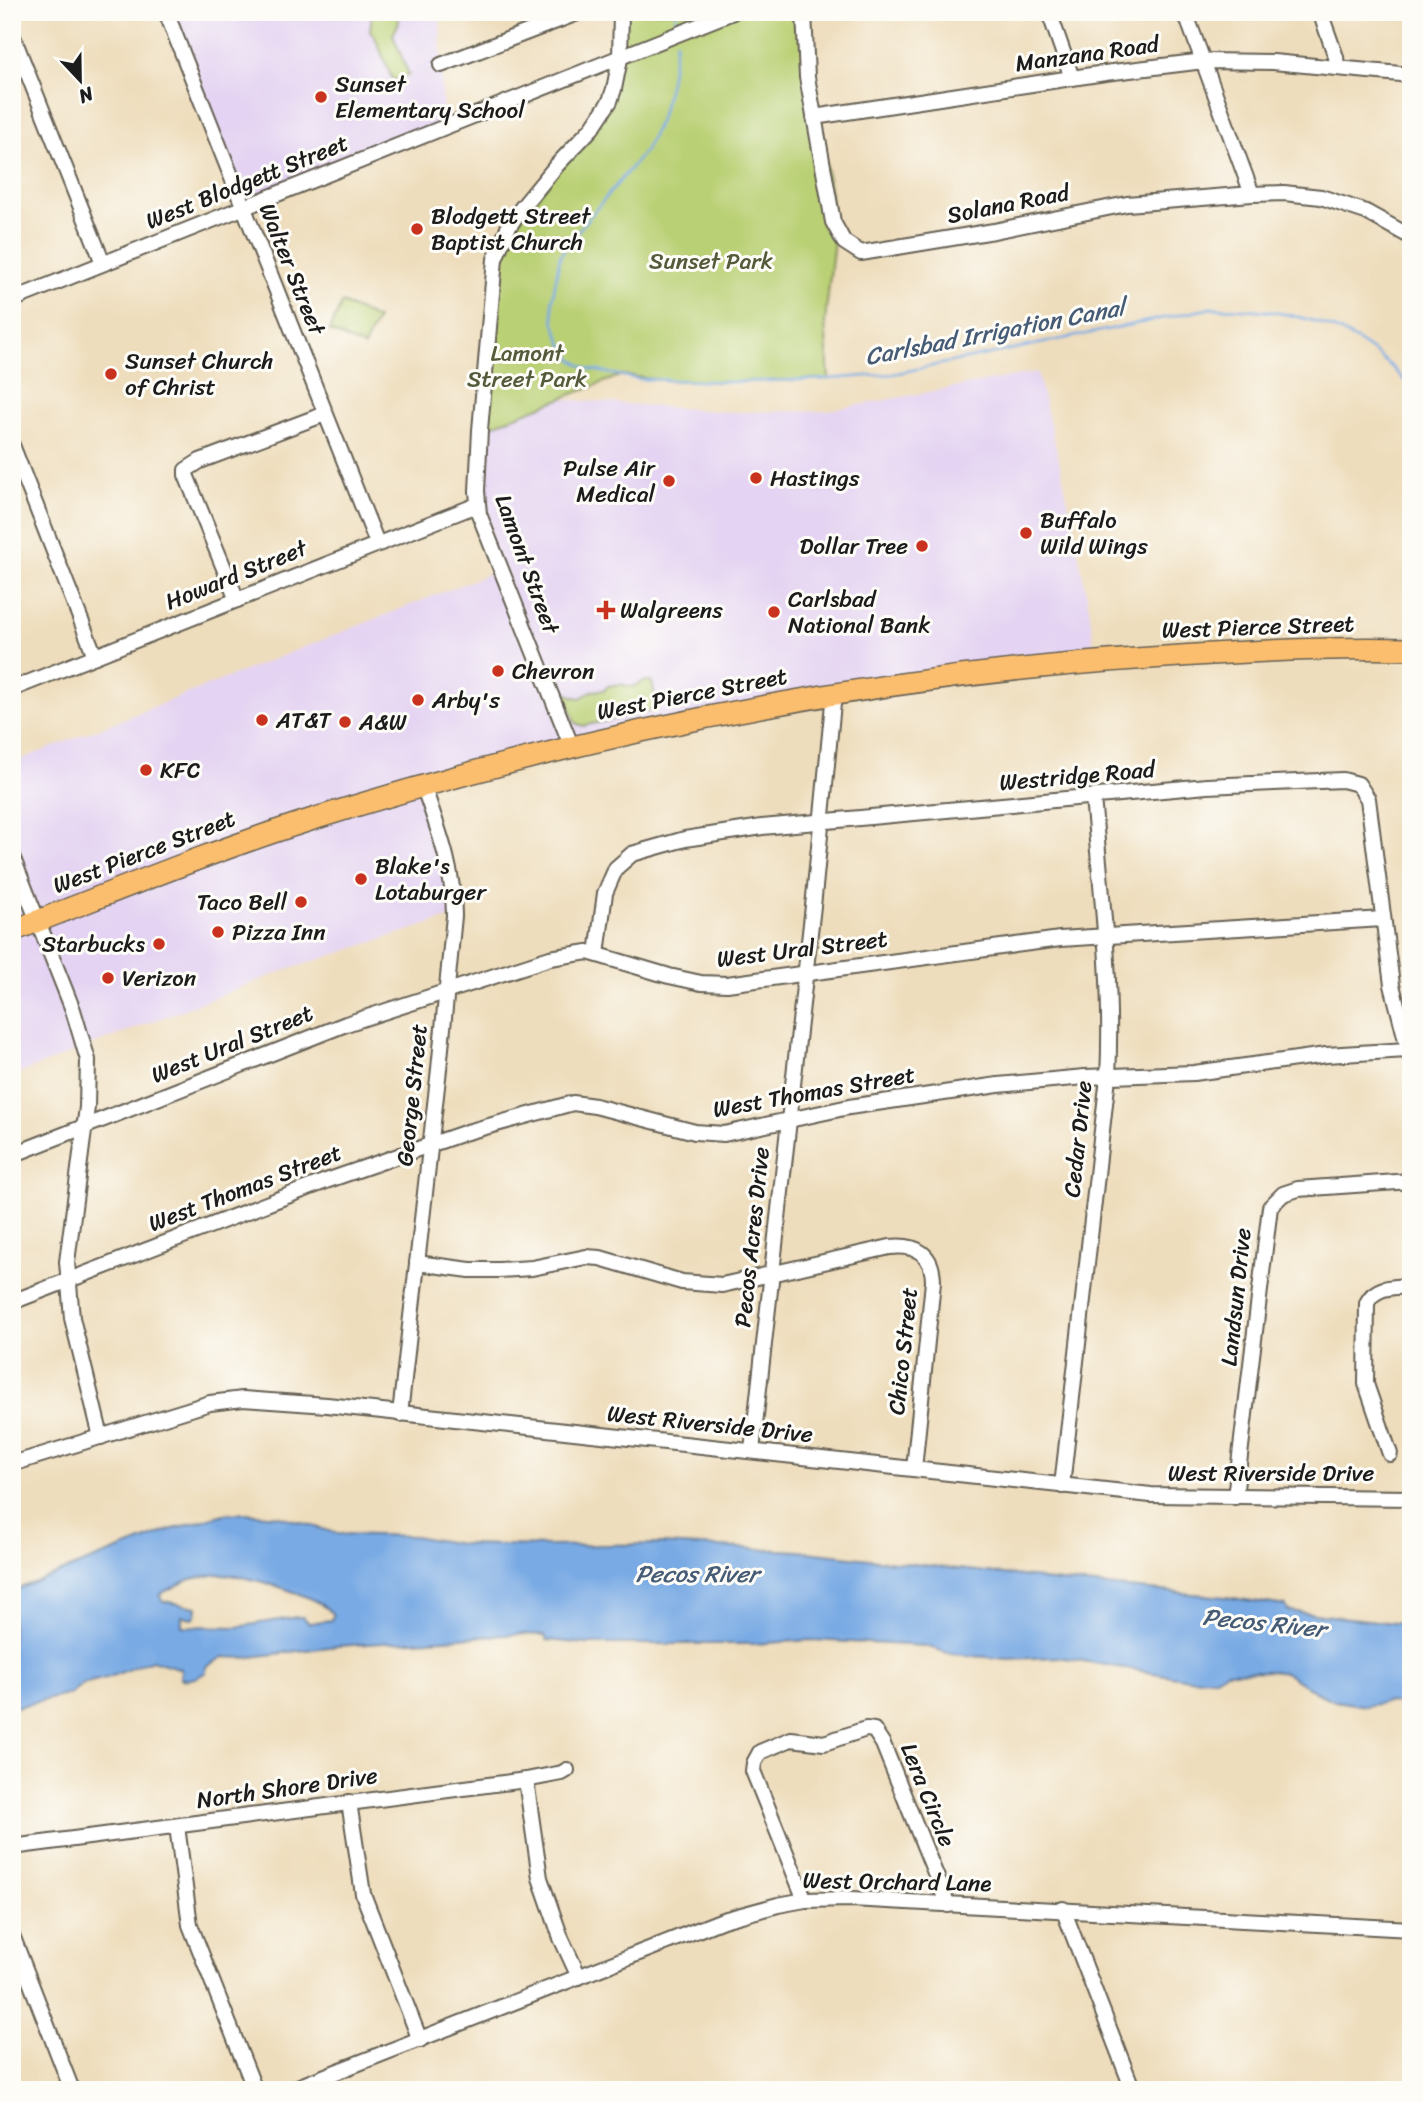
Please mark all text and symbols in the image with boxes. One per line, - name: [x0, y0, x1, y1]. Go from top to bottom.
- street label: Manzana Road: [1013, 23, 1163, 84]
- north arrow: [46, 46, 116, 116]
- place label: Sunset Elementary School: [335, 64, 525, 131]
- text: N: [73, 77, 99, 113]
- marker: Sunset Elementary School: [313, 89, 329, 105]
- street label: West Blodgett Street: [139, 123, 355, 241]
- street label: Solana Road: [943, 172, 1074, 236]
- place label: Blodgett Street Baptist Church: [431, 196, 592, 263]
- street label: Walter Street: [247, 197, 338, 343]
- marker: Blodgett Street Baptist Church: [409, 221, 425, 237]
- park label: Sunset Park: [649, 241, 773, 282]
- water label: Carlsbad Irrigation Canal: [861, 285, 1134, 378]
- park label: Lamont Street Park: [467, 333, 587, 400]
- place label: Sunset Church of Christ: [125, 341, 274, 408]
- marker: Sunset Church of Christ: [103, 366, 119, 382]
- place label: Pulse Air Medical: [563, 448, 657, 515]
- place label: Hastings: [770, 458, 860, 499]
- marker: Hastings: [748, 470, 764, 486]
- marker: Pulse Air Medical: [661, 473, 677, 489]
- street label: Lamont Street: [483, 488, 572, 641]
- place label: Buffalo Wild Wings: [1040, 500, 1148, 567]
- marker: Buffalo Wild Wings: [1018, 525, 1034, 541]
- place label: Dollar Tree: [799, 526, 908, 567]
- street label: Howard Street: [159, 527, 315, 622]
- marker: Dollar Tree: [914, 538, 930, 554]
- place label: Carlsbad National Bank: [788, 579, 930, 646]
- place label: Walgreens: [620, 590, 723, 631]
- marker: Walgreens: [598, 602, 614, 618]
- street label: West Pierce Street: [1161, 603, 1355, 651]
- marker: Carlsbad National Bank: [766, 604, 782, 620]
- place label: Chevron: [512, 651, 594, 692]
- street label: West Pierce Street: [594, 655, 790, 733]
- marker: Chevron: [490, 663, 506, 679]
- place label: Arby's: [431, 680, 500, 721]
- marker: Arby's: [410, 692, 426, 708]
- place label: AT&T: [275, 700, 332, 741]
- place label: A&W: [358, 702, 408, 743]
- marker: AT&T: [254, 712, 270, 728]
- marker: A&W: [337, 714, 353, 730]
- street label: Westridge Road: [997, 749, 1158, 803]
- place label: KFC: [160, 750, 201, 791]
- marker: KFC: [138, 762, 154, 778]
- street label: West Pierce Street: [47, 798, 241, 906]
- place label: Blake's Lotaburger: [375, 846, 487, 913]
- marker: Blake's Lotaburger: [353, 871, 369, 887]
- place label: Taco Bell: [197, 882, 287, 923]
- marker: Taco Bell: [293, 894, 309, 910]
- place label: Pizza Inn: [232, 912, 326, 953]
- street label: West Ural Street: [714, 918, 890, 980]
- place label: Starbucks: [42, 924, 146, 965]
- marker: Pizza Inn: [210, 924, 226, 940]
- marker: Starbucks: [151, 936, 167, 952]
- place label: Verizon: [122, 958, 197, 999]
- marker: Verizon: [100, 970, 116, 986]
- street label: West Ural Street: [145, 993, 319, 1095]
- street label: George Street: [384, 1022, 440, 1168]
- street label: West Thomas Street: [710, 1054, 918, 1130]
- street label: Cedar Drive: [1051, 1078, 1105, 1199]
- street label: West Thomas Street: [142, 1132, 348, 1244]
- street label: Pecos Acres Drive: [722, 1145, 782, 1329]
- street label: Landsun Drive: [1208, 1226, 1264, 1368]
- street label: Chico Street: [876, 1285, 930, 1417]
- street label: West Riverside Drive: [605, 1393, 815, 1455]
- street label: West Riverside Drive: [1168, 1453, 1374, 1494]
- water label: Pecos River: [636, 1553, 763, 1595]
- water label: Pecos River: [1201, 1596, 1331, 1651]
- street label: Lera Circle: [889, 1737, 968, 1854]
- street label: North Shore Drive: [194, 1755, 380, 1821]
- street label: West Orchard Lane: [802, 1860, 992, 1904]

